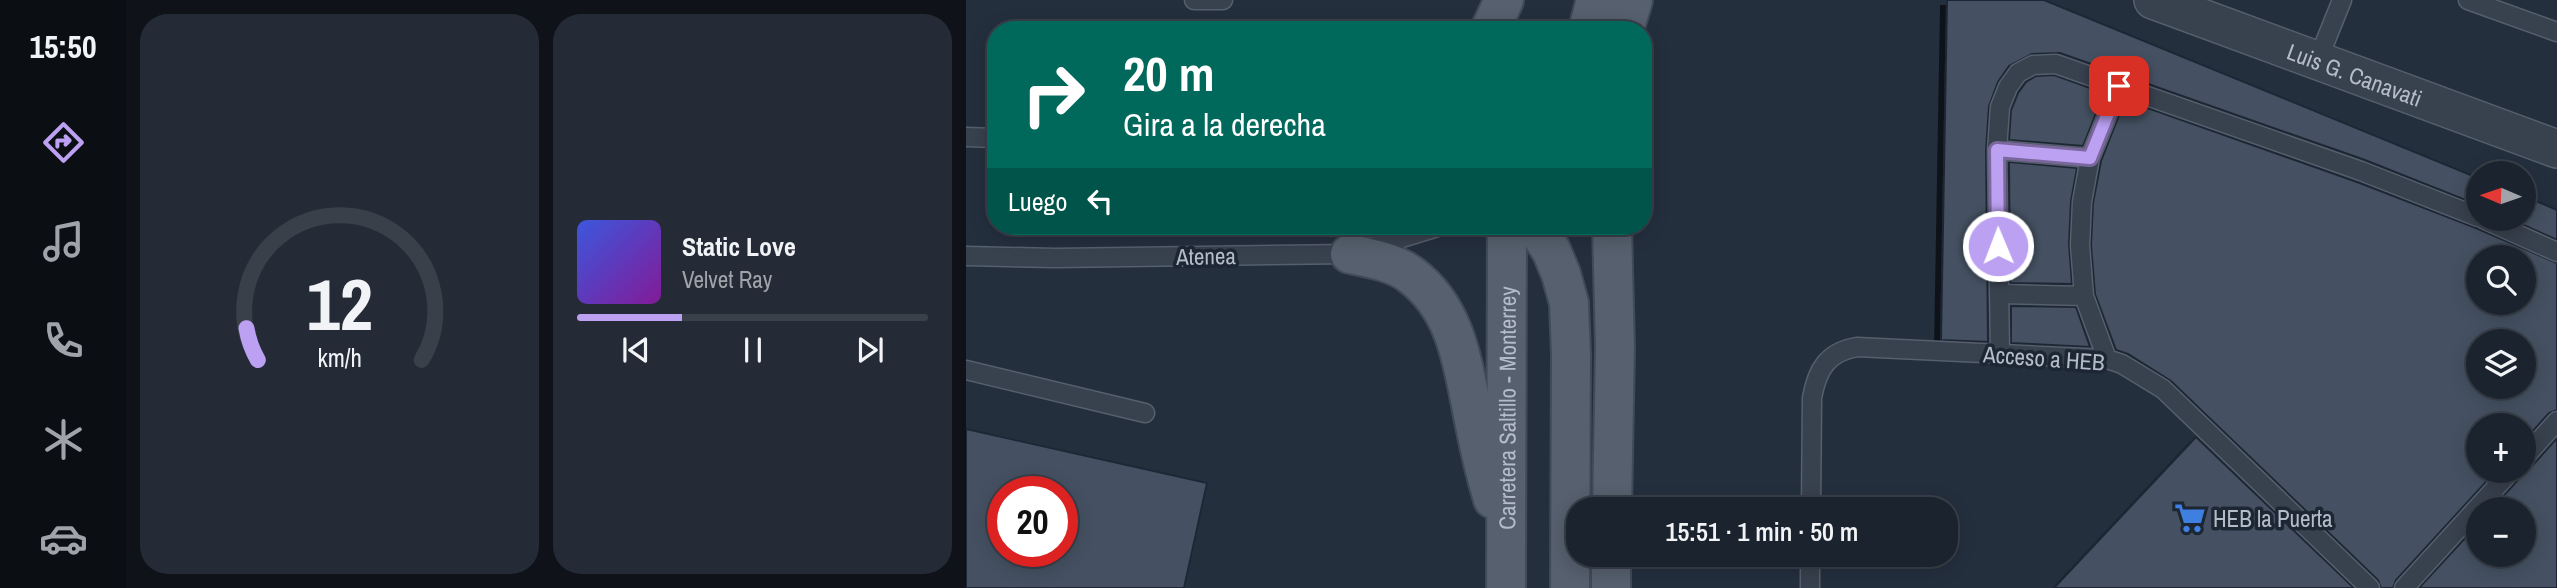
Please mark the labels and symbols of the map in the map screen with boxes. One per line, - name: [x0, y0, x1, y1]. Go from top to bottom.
- street label: Luis G. Canavati: [2283, 35, 2427, 113]
- pin: [2089, 56, 2149, 116]
- north arrow: [2466, 161, 2536, 231]
- position arrow: [1961, 209, 2035, 283]
- street label: Atenea: [1175, 240, 1237, 272]
- street label: Carretera Saltillo - Monterrey: [1491, 286, 1522, 530]
- street label: Acceso a HEB: [1981, 338, 2106, 378]
- speed limit sign: 20: [987, 476, 1078, 567]
- supermarket icon: HEB la Puerta: [2173, 501, 2207, 535]
- place label: HEB la Puerta: [2213, 503, 2333, 534]

